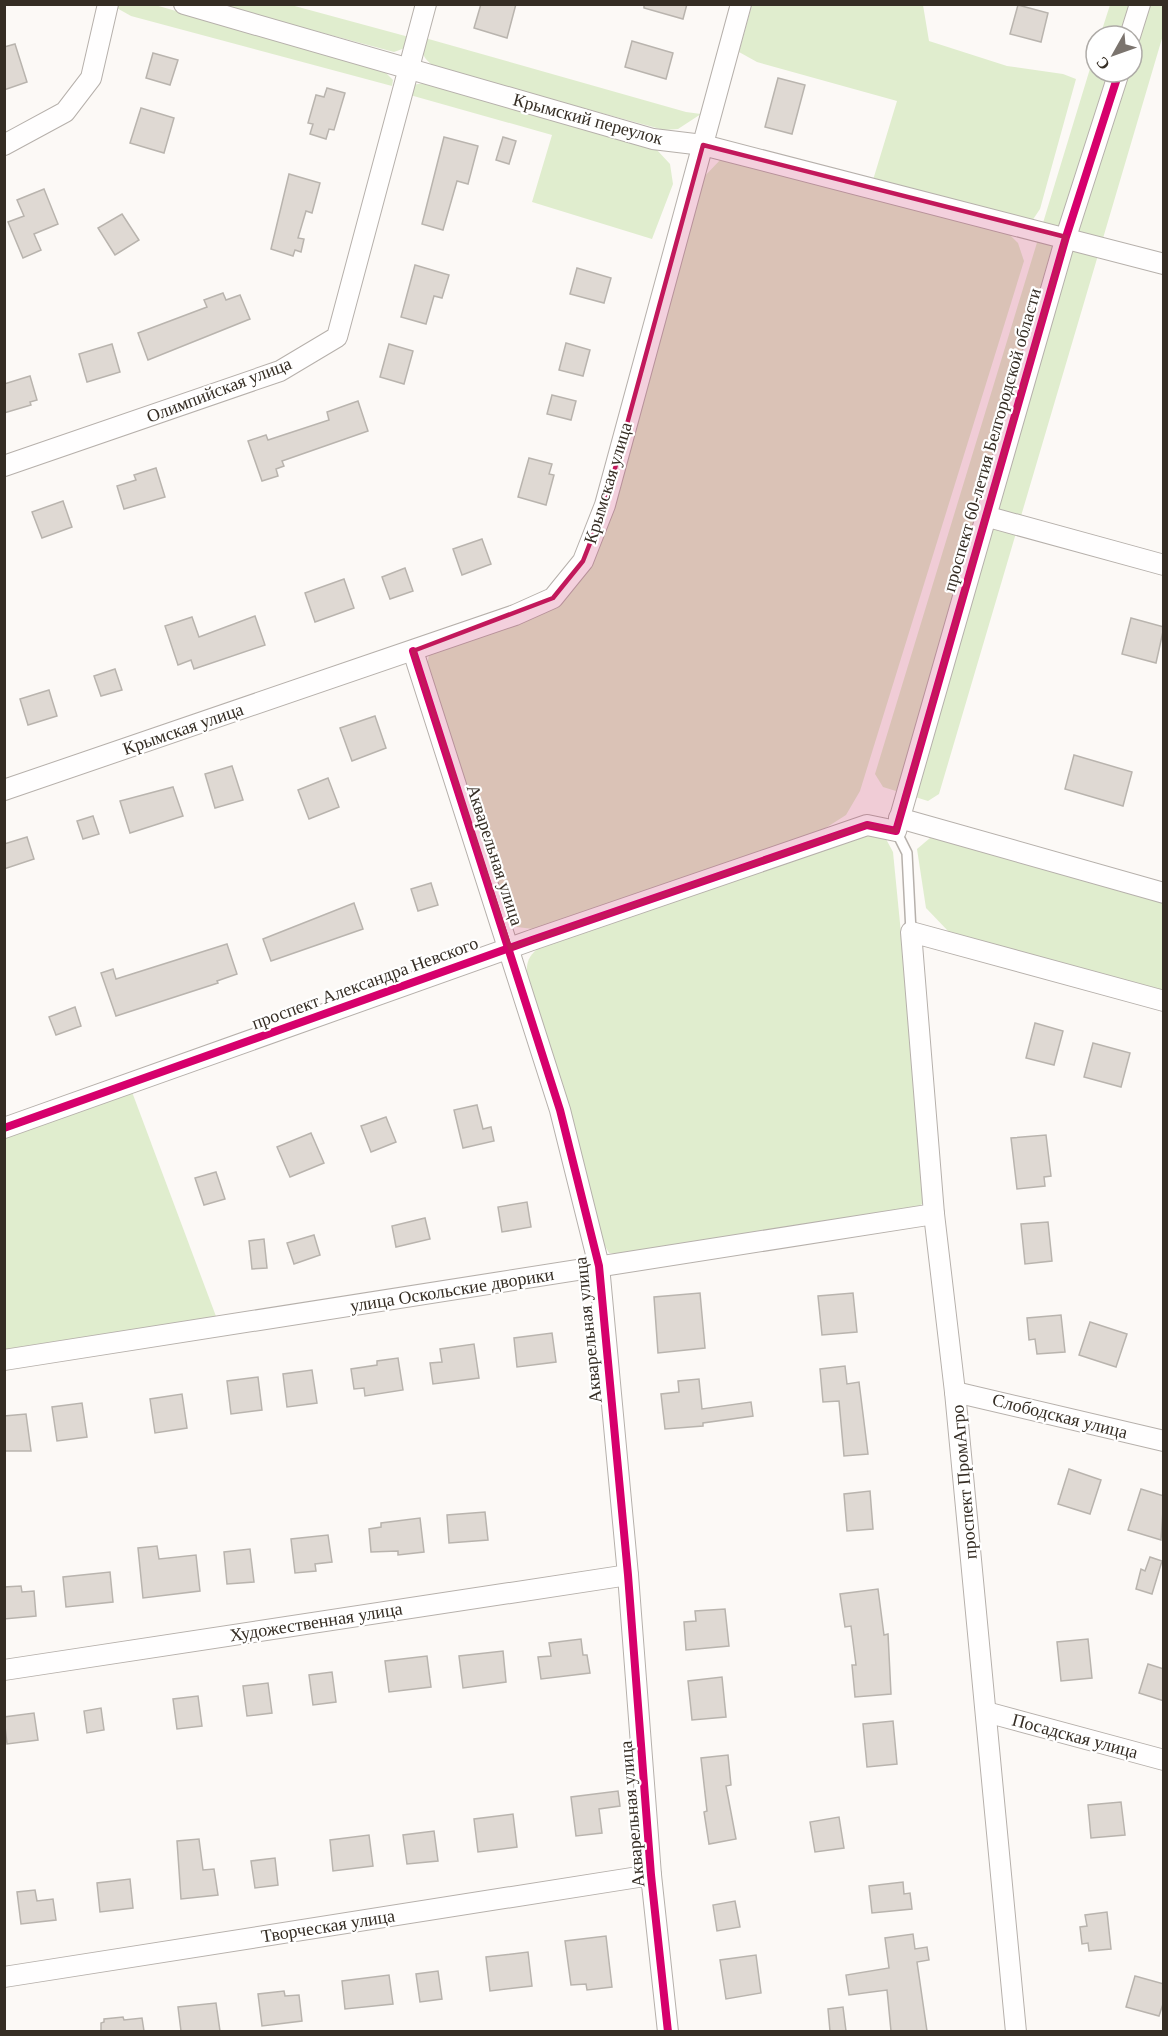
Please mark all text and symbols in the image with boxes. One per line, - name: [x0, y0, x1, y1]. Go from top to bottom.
- north arrow: [1084, 24, 1144, 84]
- text: С: [1093, 53, 1113, 73]
- street label: Крымский переулок: [511, 89, 665, 149]
- street label: проспект 60-летия Белгородской области: [939, 286, 1045, 594]
- street label: Олимпийская улица: [144, 353, 294, 427]
- street label: Крымская улица: [580, 420, 636, 546]
- street label: Крымская улица: [120, 699, 246, 759]
- street label: Акварельная улица: [463, 782, 527, 928]
- street label: проспект Александра Невского: [249, 933, 481, 1033]
- street label: Акварельная улица: [570, 1256, 606, 1404]
- street label: улица Оскольские дворики: [349, 1264, 556, 1316]
- street label: Слободская улица: [990, 1390, 1130, 1442]
- street label: проспект ПромАгро: [947, 1404, 981, 1560]
- street label: Художественная улица: [228, 1598, 404, 1646]
- street label: Посадская улица: [1010, 1710, 1140, 1762]
- street label: Акварельная улица: [616, 1740, 648, 1888]
- street label: Творческая улица: [260, 1906, 396, 1946]

